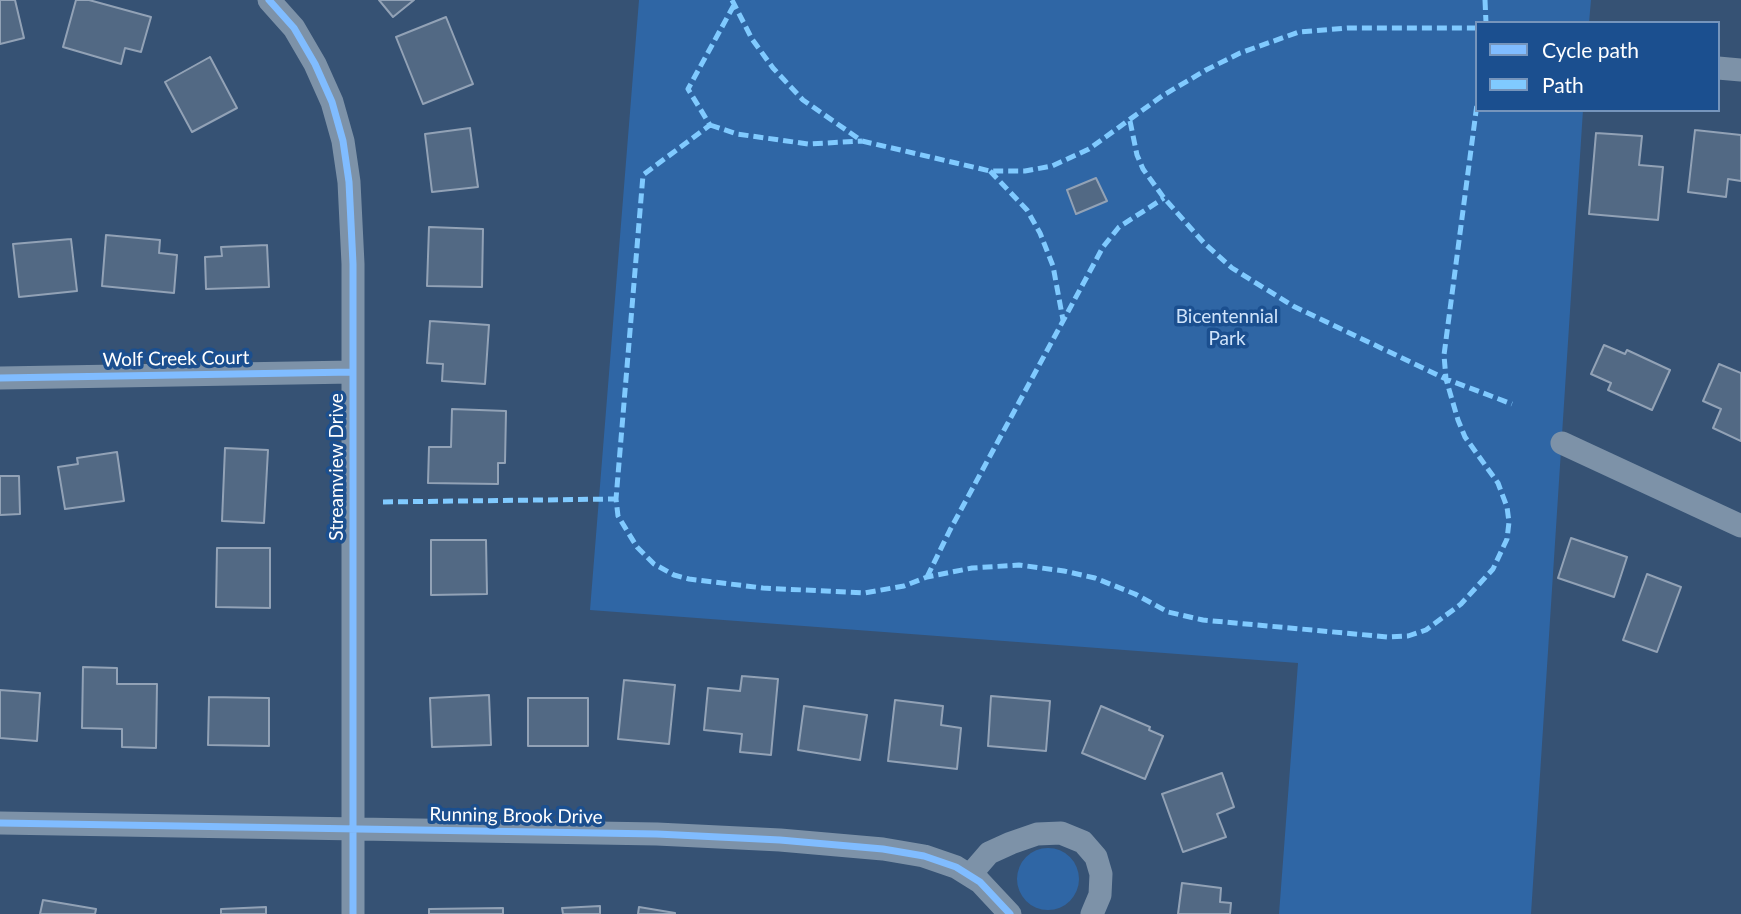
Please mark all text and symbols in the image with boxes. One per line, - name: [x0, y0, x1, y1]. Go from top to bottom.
- legend: [1475, 21, 1720, 112]
- text: Cycle path: [1542, 37, 1639, 62]
- text: Path: [1542, 72, 1584, 97]
- park label: Bicentennial Park: [1176, 306, 1278, 350]
- street label: Wolf Creek Court: [102, 346, 250, 372]
- street label: Streamview Drive: [326, 393, 348, 541]
- street label: Running Brook Drive: [429, 803, 603, 829]

